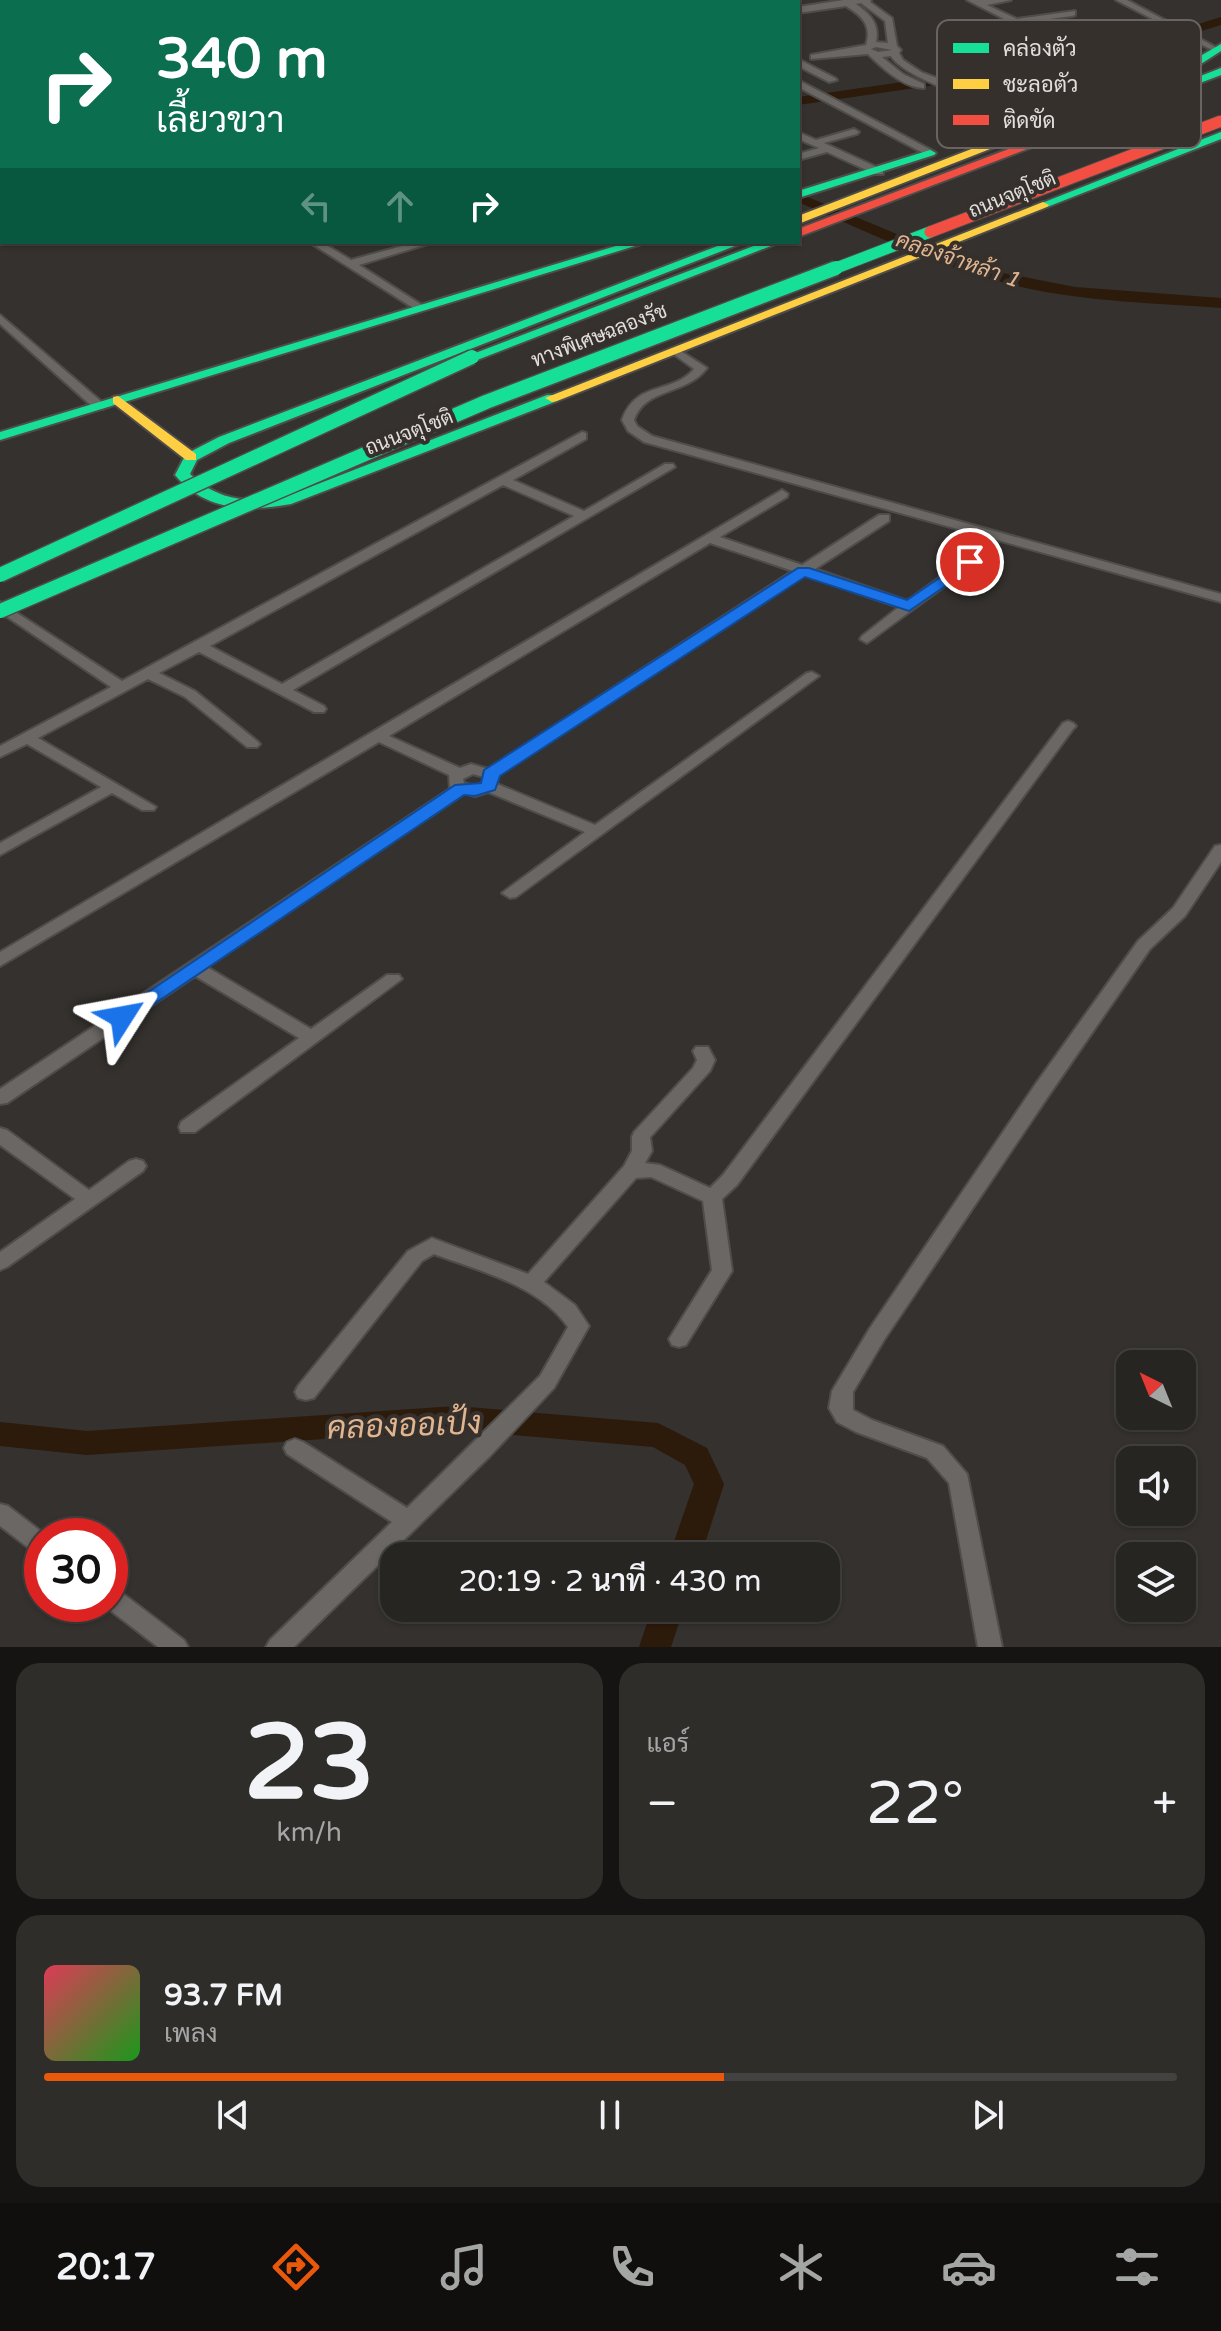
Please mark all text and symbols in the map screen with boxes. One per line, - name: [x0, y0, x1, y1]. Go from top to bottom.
- legend: [937, 20, 1201, 148]
- text: 340 m: [156, 26, 327, 93]
- icon: right: [24, 32, 128, 136]
- text: คล่องตัว: [1003, 35, 1077, 62]
- text: ชะลอตัว: [1003, 71, 1078, 98]
- text: เลี้ยวขวา: [156, 99, 284, 142]
- text: ติดขัด: [1003, 107, 1055, 134]
- street label: ถนนจตุโชติ: [964, 165, 1060, 224]
- icon: left: [294, 184, 338, 228]
- icon: ahead: [378, 184, 422, 228]
- icon: right: [462, 184, 506, 228]
- water label: คลองจ้าหล้า 1: [893, 226, 1023, 293]
- street label: ทางพิเศษฉลองรัช: [528, 298, 671, 373]
- street label: ถนนจตุโชติ: [361, 403, 457, 462]
- pin: [936, 528, 1004, 596]
- icon: arrive: [948, 540, 992, 584]
- position arrow: [80, 975, 164, 1059]
- north arrow: [1116, 1350, 1196, 1430]
- map controls: [1116, 1350, 1196, 1622]
- water label: คลองออเป้ง: [326, 1402, 482, 1448]
- button: sound: [1116, 1446, 1196, 1526]
- speed limit sign: 30: [24, 1518, 128, 1622]
- button: layers: [1116, 1542, 1196, 1622]
- text: 20:19 · 2 นาที · 430 m: [458, 1563, 762, 1600]
- text: 23: [244, 1702, 375, 1827]
- text: แอร์: [647, 1728, 689, 1759]
- text: 22°: [866, 1768, 964, 1840]
- text: −: [647, 1778, 678, 1831]
- text: +: [1152, 1778, 1177, 1831]
- text: km/h: [277, 1817, 342, 1848]
- text: 93.7 FM: [164, 1977, 283, 2014]
- text: เพลง: [164, 2018, 218, 2049]
- icon: previous: [211, 2093, 255, 2137]
- icon: pause: [588, 2093, 632, 2137]
- icon: next: [966, 2093, 1010, 2137]
- icon: directions: [268, 2239, 324, 2295]
- icon: music: [436, 2239, 492, 2295]
- icon: phone: [604, 2239, 660, 2295]
- icon: climate: [773, 2239, 829, 2295]
- icon: car: [941, 2239, 997, 2295]
- icon: filters: [1109, 2239, 1165, 2295]
- text: 20:17: [56, 2246, 156, 2289]

